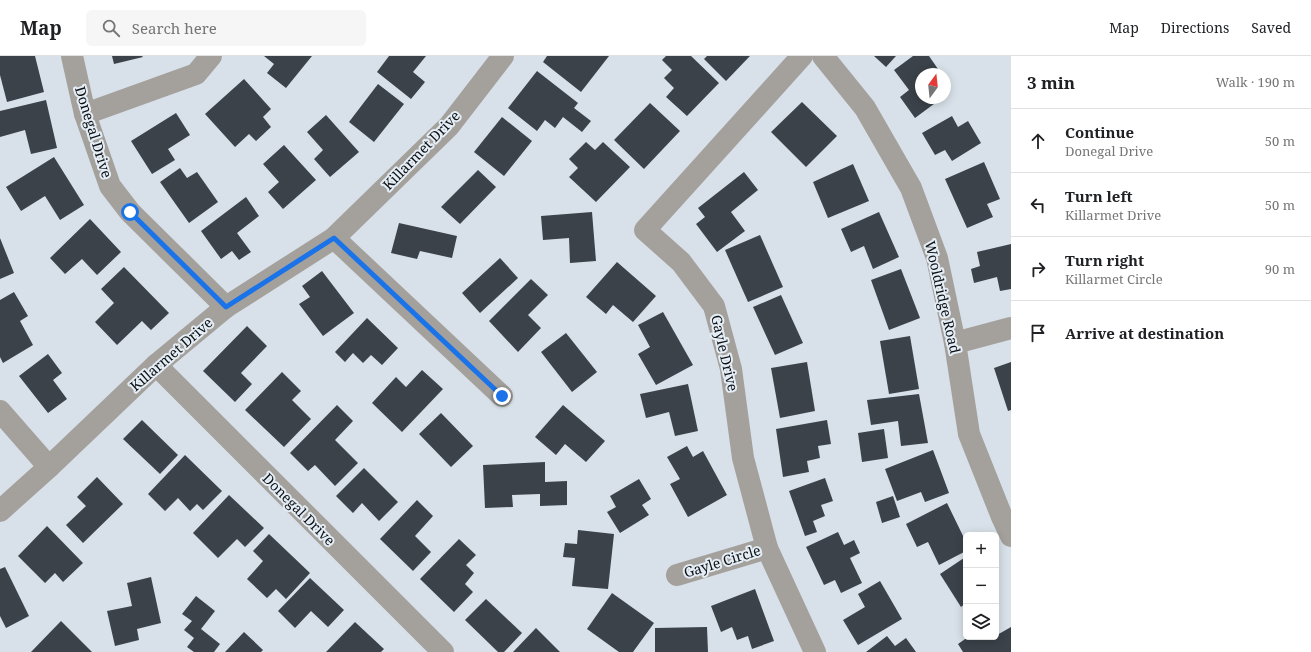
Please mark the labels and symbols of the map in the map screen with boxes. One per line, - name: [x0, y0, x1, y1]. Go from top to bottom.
- north arrow: [915, 68, 951, 104]
- street label: Donegal Drive: [71, 84, 117, 180]
- street label: Killarmet Drive: [378, 106, 464, 194]
- route start: [121, 203, 139, 221]
- street label: Wooldridge Road: [921, 239, 965, 356]
- street label: Killarmet Drive: [126, 313, 216, 395]
- street label: Gayle Drive: [707, 313, 743, 393]
- route end: [493, 387, 511, 405]
- street label: Donegal Drive: [259, 469, 339, 549]
- street label: Gayle Circle: [681, 540, 763, 582]

